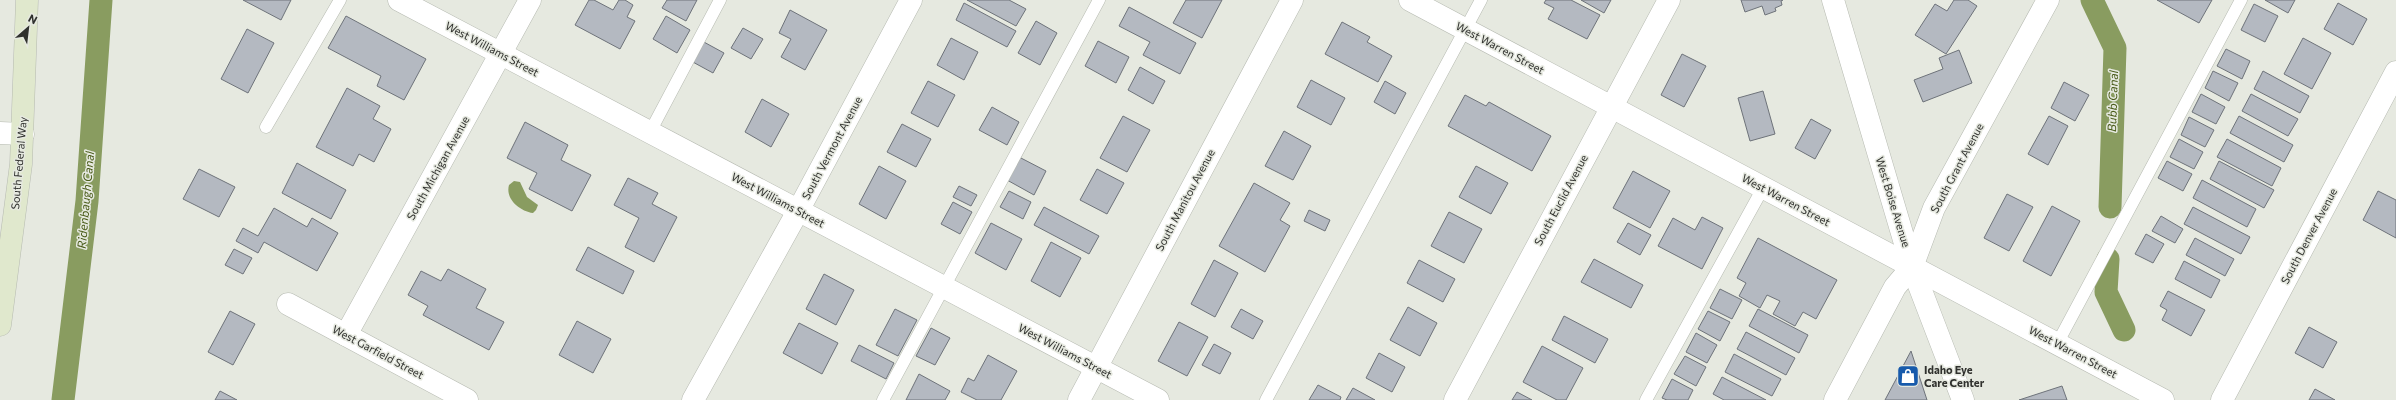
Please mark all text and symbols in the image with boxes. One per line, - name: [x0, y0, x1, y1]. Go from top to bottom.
- north arrow: [8, 8, 48, 48]
- text: N: [26, 11, 40, 26]
- street label: West Williams Street: [443, 18, 542, 79]
- street label: West Warren Street: [1454, 19, 1547, 77]
- water label: Bubb Canal: [2104, 69, 2120, 132]
- street label: South Vermont Avenue: [799, 94, 864, 202]
- street label: South Michigan Avenue: [404, 113, 472, 222]
- street label: South Federal Way: [8, 116, 29, 210]
- street label: South Grant Avenue: [1927, 120, 1986, 215]
- street label: South Manitou Avenue: [1152, 147, 1217, 253]
- water label: Ridenbaugh Canal: [74, 150, 96, 249]
- street label: South Euclid Avenue: [1531, 152, 1590, 247]
- street label: West Boise Avenue: [1874, 155, 1913, 249]
- street label: West Williams Street: [729, 169, 828, 230]
- street label: West Warren Street: [1740, 171, 1833, 229]
- street label: South Denver Avenue: [2278, 185, 2339, 286]
- street label: West Williams Street: [1016, 320, 1115, 381]
- street label: West Garfield Street: [330, 322, 426, 381]
- street label: West Warren Street: [2027, 323, 2120, 381]
- shop icon: Idaho Eye Care Center: [1895, 363, 1921, 389]
- place label: Idaho Eye Care Center: [1924, 363, 1985, 389]

